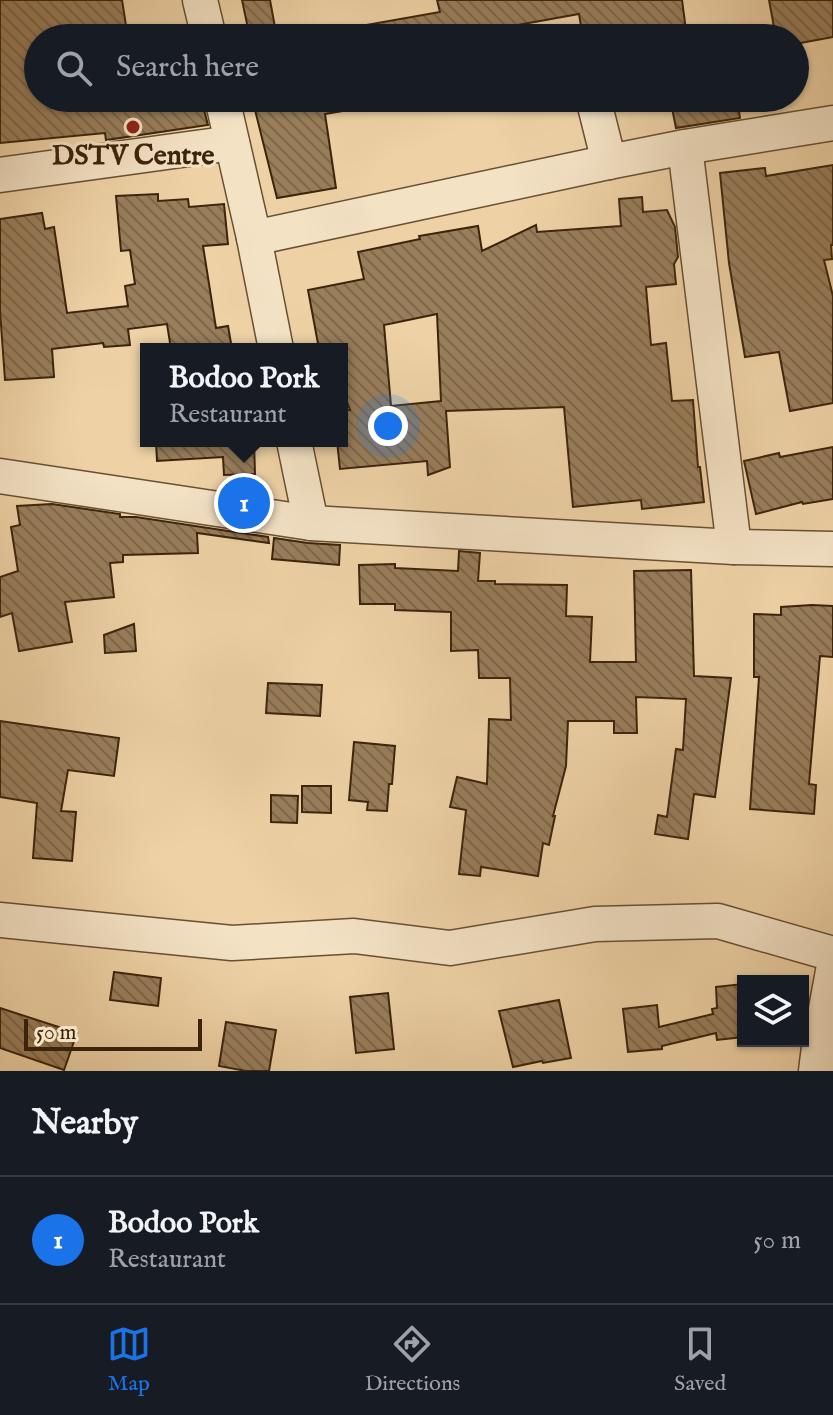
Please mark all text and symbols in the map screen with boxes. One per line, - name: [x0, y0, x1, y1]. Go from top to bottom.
- search box: [24, 24, 809, 112]
- icon: search: [52, 46, 96, 90]
- text: Search here: [116, 49, 259, 87]
- marker: DSTV Centre: [124, 118, 142, 136]
- place label: DSTV Centre: [52, 139, 214, 174]
- popup: [140, 343, 348, 447]
- text: Bodoo Pork: [169, 360, 319, 398]
- text: Restaurant: [169, 398, 287, 431]
- your location: [368, 406, 408, 446]
- pin: 1: [218, 473, 270, 533]
- map controls: [737, 975, 809, 1047]
- button: layers: [737, 975, 809, 1047]
- scale bar: [24, 1015, 202, 1051]
- text: 50 m: [36, 1019, 77, 1047]
- text: Nearby: [32, 1102, 138, 1145]
- text: Bodoo Pork: [108, 1205, 259, 1243]
- text: 1: [53, 1224, 63, 1257]
- text: 50 m: [753, 1224, 801, 1257]
- text: Restaurant: [108, 1243, 226, 1276]
- tab: Map: [107, 1322, 151, 1398]
- tab: Directions: [365, 1322, 460, 1398]
- tab: Saved: [674, 1322, 726, 1398]

